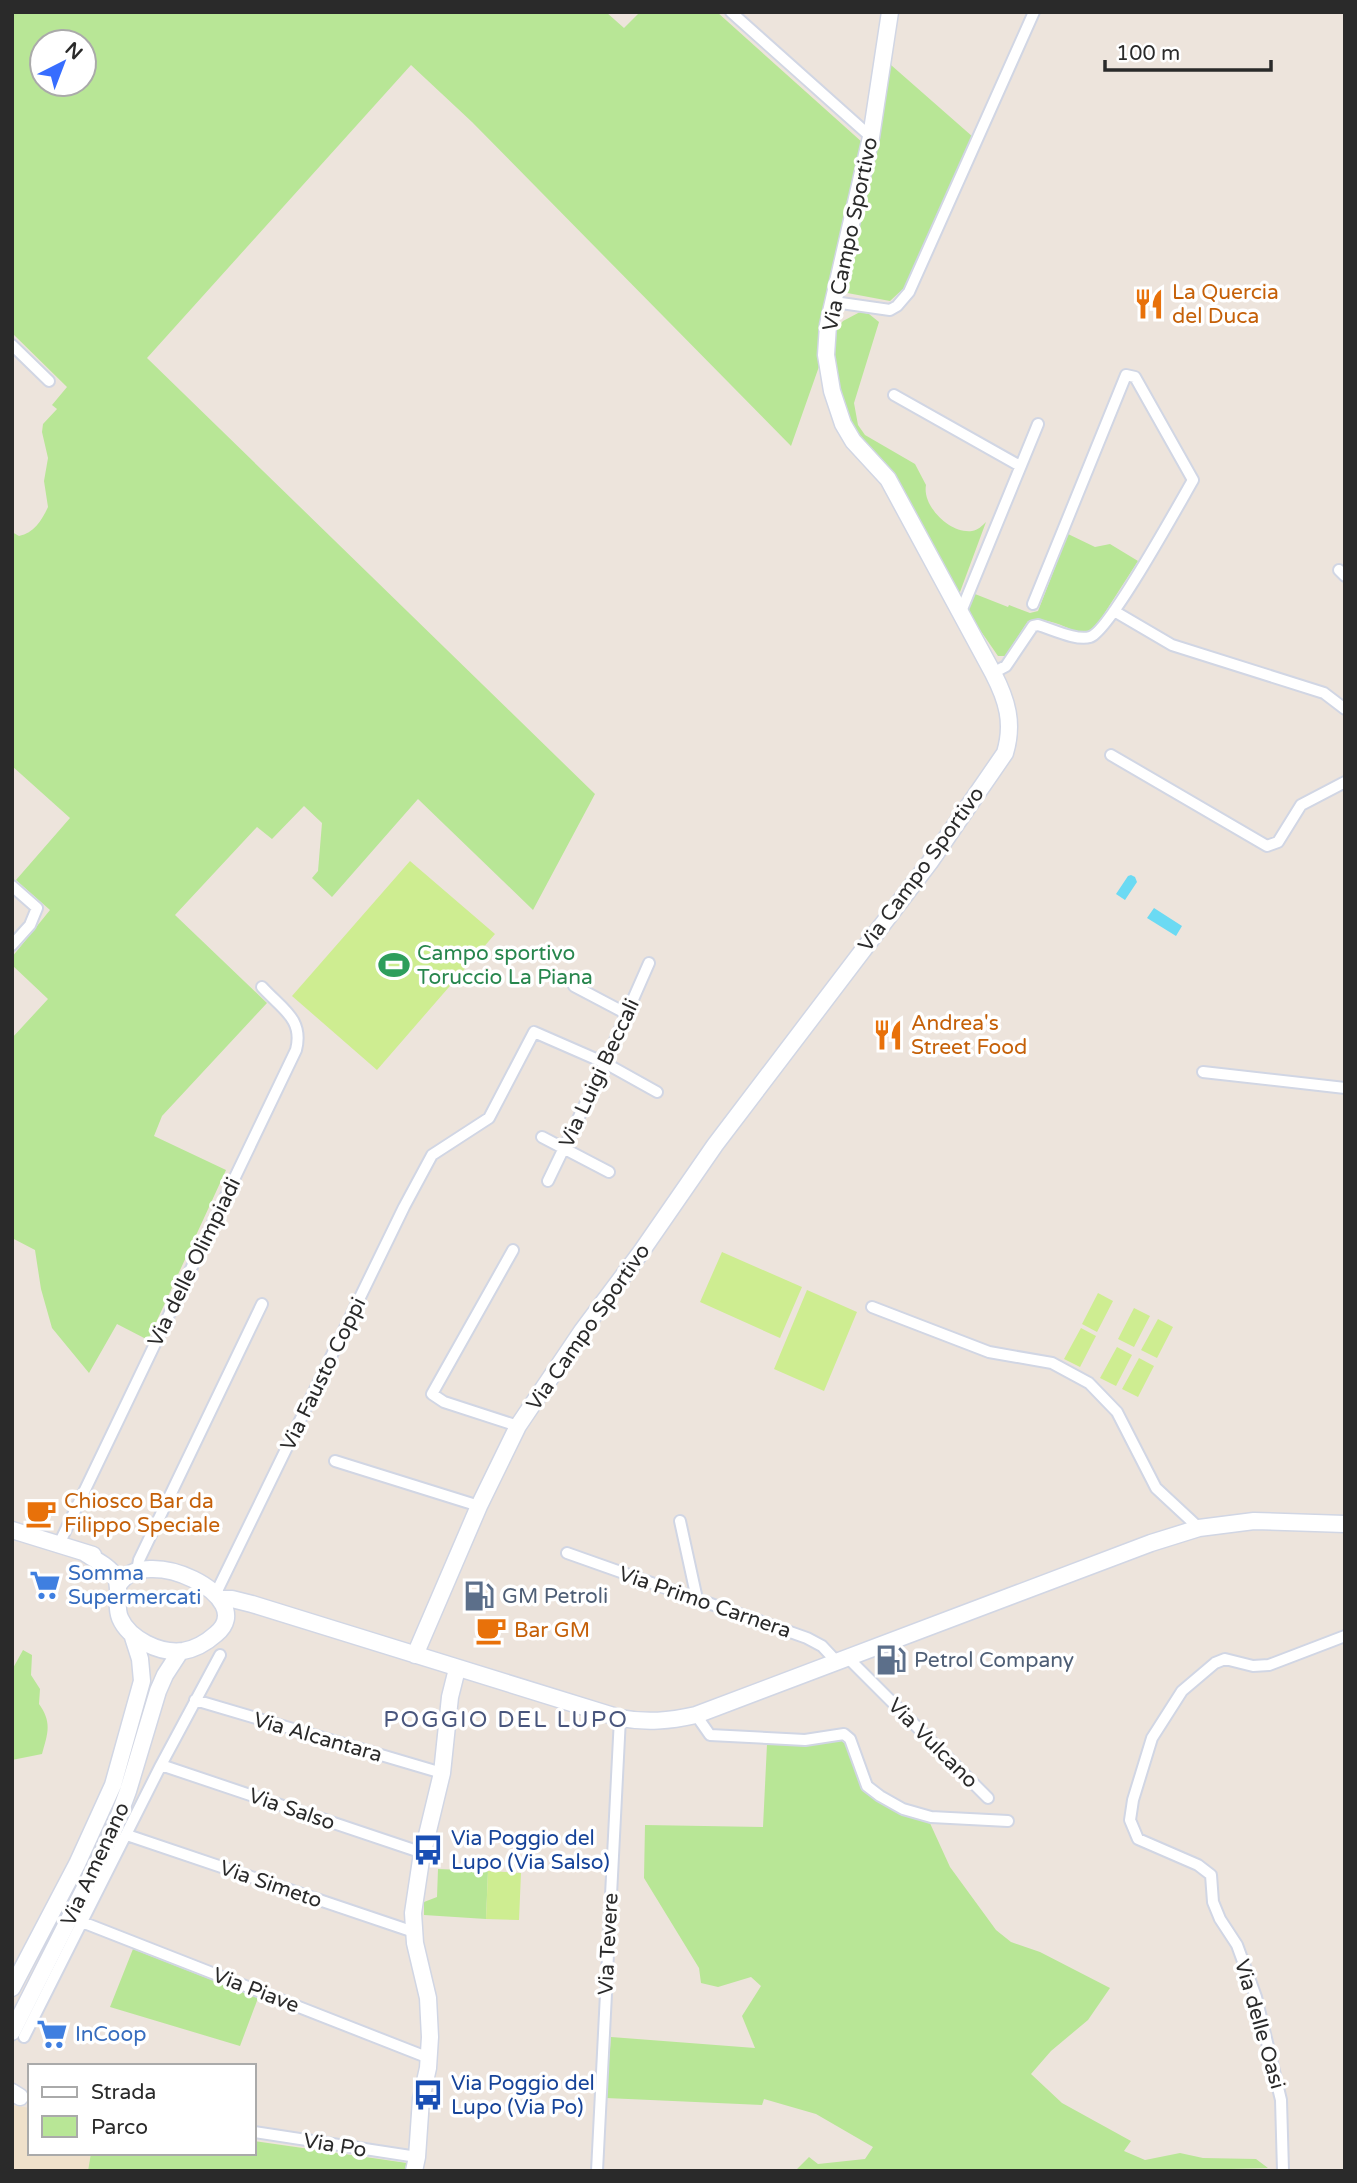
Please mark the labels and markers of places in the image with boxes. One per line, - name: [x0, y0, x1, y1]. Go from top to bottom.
- place label: La Quercia del Duca: [1172, 280, 1279, 329]
- restaurant icon: La Quercia del Duca: [1132, 287, 1166, 321]
- place label: Campo sportivo Toruccio La Piana: [417, 941, 593, 990]
- sports icon: Campo sportivo Toruccio La Piana: [377, 948, 411, 982]
- place label: Andrea's Street Food: [911, 1011, 1027, 1060]
- restaurant icon: Andrea's Street Food: [871, 1018, 905, 1052]
- place label: Chiosco Bar da Filippo Speciale: [64, 1489, 220, 1538]
- cafe icon: Chiosco Bar da Filippo Speciale: [24, 1496, 58, 1530]
- place label: Somma Supermercati: [68, 1561, 202, 1610]
- supermarket icon: Somma Supermercati: [28, 1568, 62, 1602]
- fuel station icon: GM Petroli: [462, 1579, 496, 1613]
- place label: GM Petroli: [502, 1584, 608, 1609]
- cafe icon: Bar GM: [474, 1613, 508, 1647]
- place label: Bar GM: [514, 1618, 590, 1643]
- fuel station icon: Petrol Company: [874, 1643, 908, 1677]
- place label: Petrol Company: [914, 1648, 1074, 1673]
- place label: Via Poggio del Lupo (Via Salso): [451, 1826, 610, 1875]
- bus stop icon: Via Poggio del Lupo (Via Salso): [411, 1833, 445, 1867]
- supermarket icon: InCoop: [35, 2017, 69, 2051]
- place label: InCoop: [75, 2022, 146, 2047]
- place label: Via Poggio del Lupo (Via Po): [451, 2071, 595, 2120]
- bus stop icon: Via Poggio del Lupo (Via Po): [411, 2078, 445, 2112]

